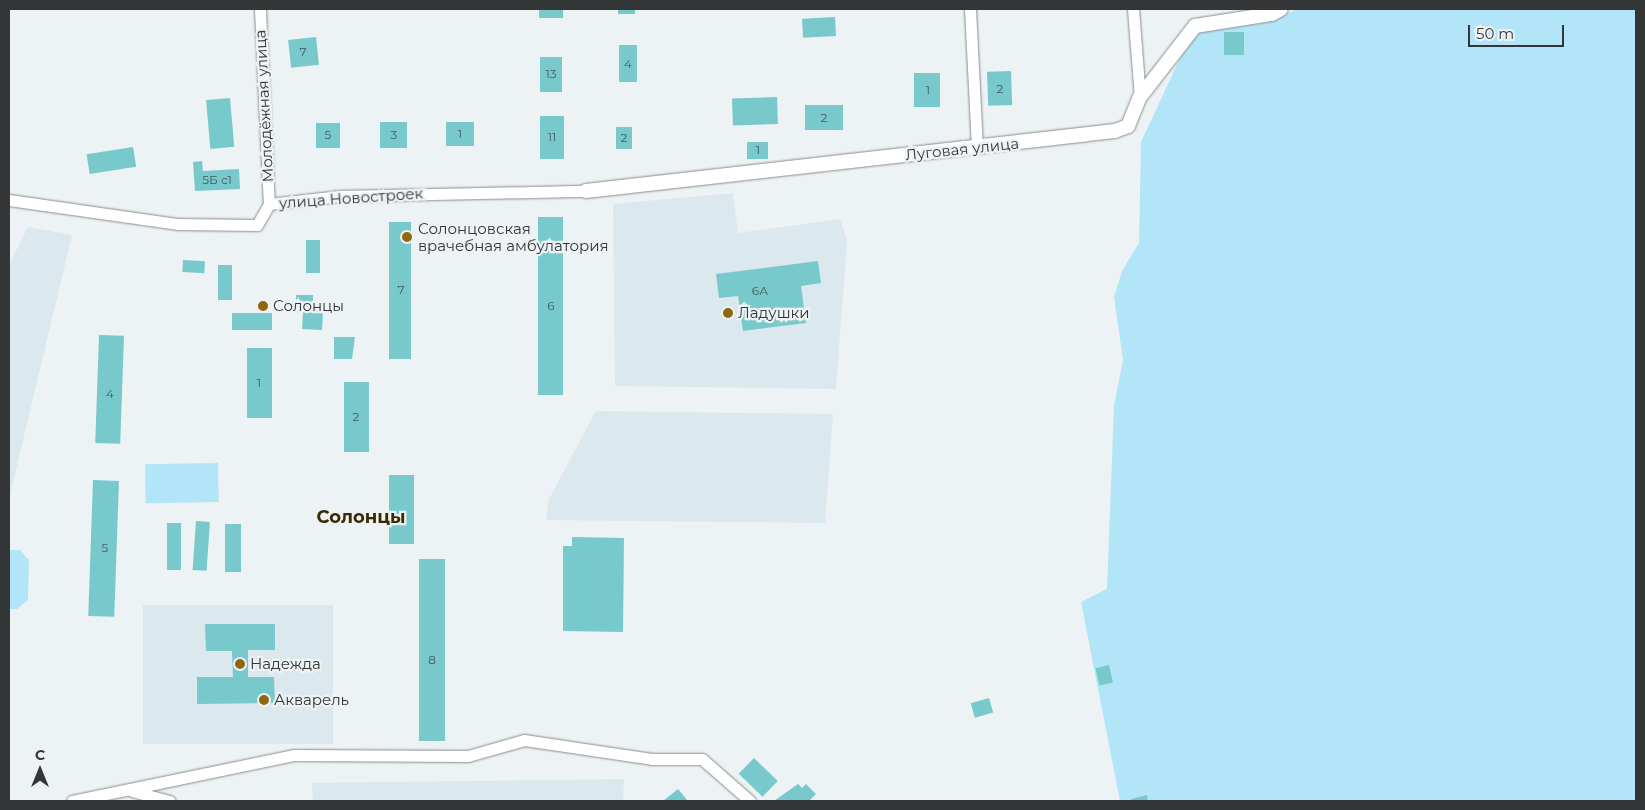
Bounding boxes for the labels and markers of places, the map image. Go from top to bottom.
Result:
place label: Солонцовская врачебная амбулатория [418,219,609,254]
marker: Солонцовская врачебная амбулатория [400,230,414,244]
place label: Солонцы [273,297,344,315]
marker: Солонцы [257,300,269,312]
place label: Ладушки [738,304,810,322]
marker: Ладушки [722,307,734,319]
place label: Надежда [250,655,321,673]
marker: Надежда [234,658,246,670]
place label: Акварель [274,691,349,709]
marker: Акварель [258,694,270,706]

